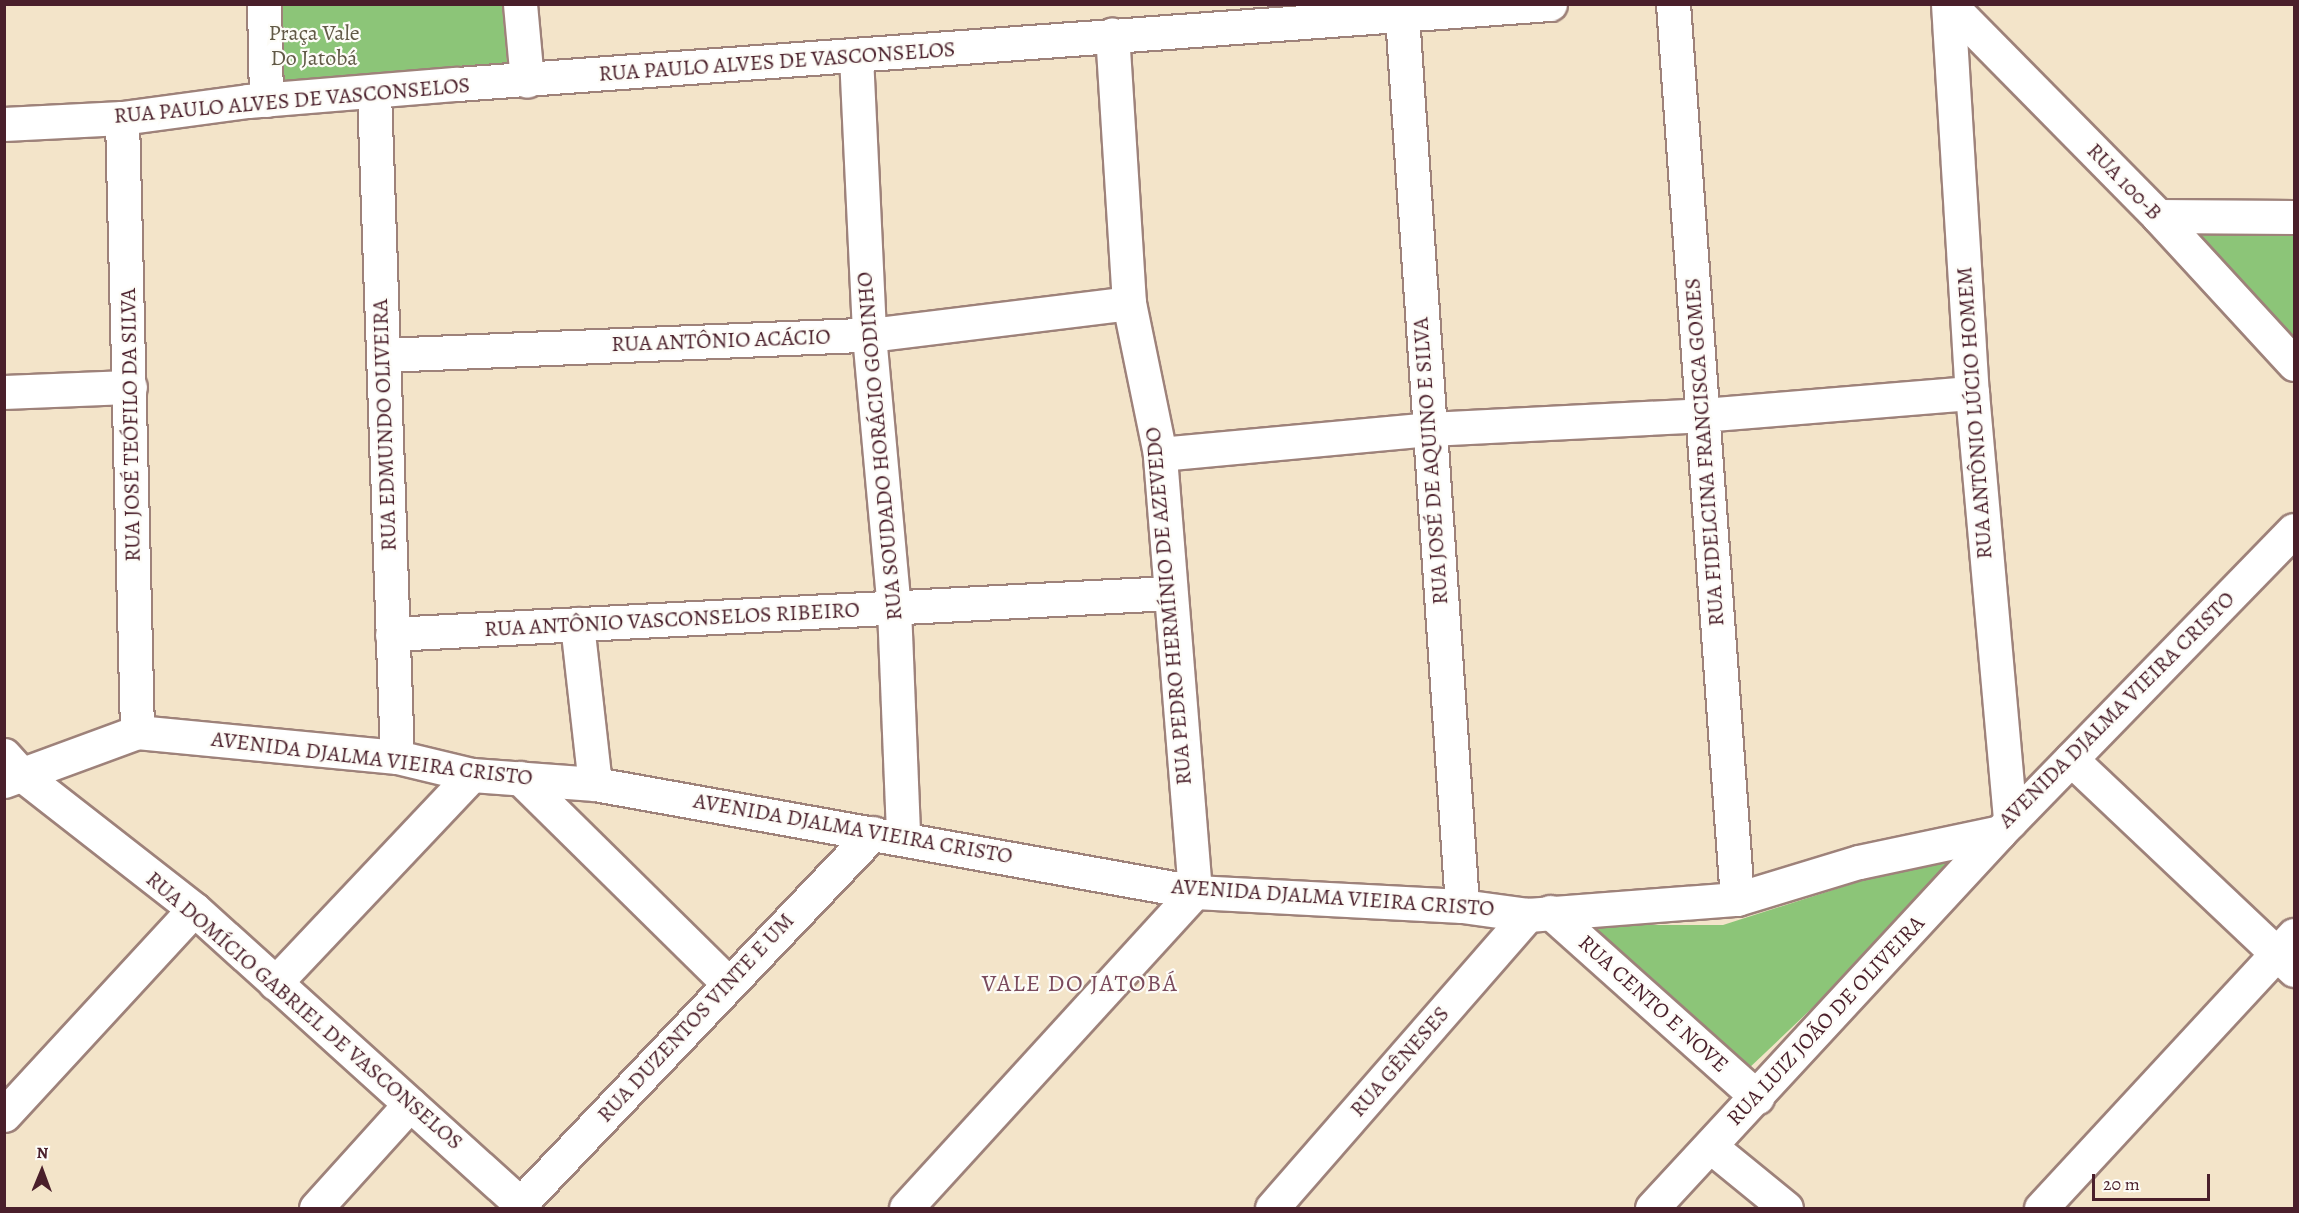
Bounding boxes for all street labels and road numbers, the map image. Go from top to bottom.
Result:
street label: RUA PAULO ALVES DE VASCONSELOS [598,36,956,88]
street label: RUA PAULO ALVES DE VASCONSELOS [113,72,471,130]
street label: RUA 100-B [2081,138,2167,226]
street label: RUA ANTÔNIO LÚCIO HOMEM [1952,266,1998,560]
street label: RUA SOUDADO HORÁCIO GODINHO [852,270,908,622]
street label: RUA FIDELCINA FRANCISCA GOMES [1680,277,1730,627]
street label: RUA JOSÉ TEÓFILO DA SILVA [115,288,147,562]
street label: RUA EDMUNDO OLIVEIRA [367,298,403,552]
street label: RUA JOSÉ DE AQUINO E SILVA [1408,316,1454,606]
street label: RUA ANTÔNIO ACÁCIO [611,324,831,358]
street label: RUA PEDRO HERMÍNIO DE AZEVEDO [1140,426,1198,786]
street label: AVENIDA DJALMA VIEIRA CRISTO [1993,586,2241,834]
street label: RUA ANTÔNIO VASCONSELOS RIBEIRO [484,597,860,643]
street label: AVENIDA DJALMA VIEIRA CRISTO [210,726,534,792]
street label: AVENIDA DJALMA VIEIRA CRISTO [691,788,1015,870]
street label: RUA DOMÍCIO GABRIEL DE VASCONSELOS [140,866,468,1156]
street label: AVENIDA DJALMA VIEIRA CRISTO [1171,874,1495,922]
street label: RUA DUZENTOS VINTE E UM [592,908,800,1128]
street label: RUA LUIZ JOÃO DE OLIVEIRA [1722,910,1930,1132]
street label: RUA CENTO E NOVE [1573,930,1733,1078]
street label: RUA GÊNESES [1345,1001,1455,1123]

